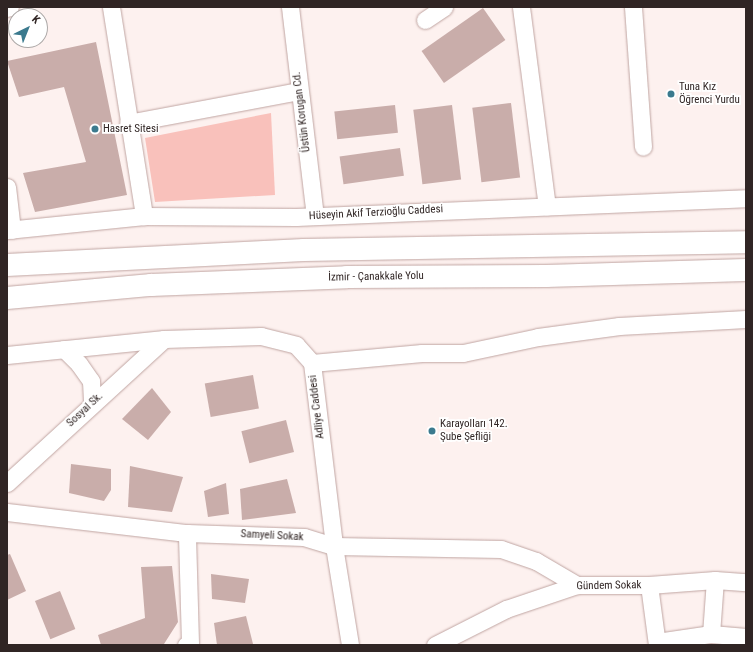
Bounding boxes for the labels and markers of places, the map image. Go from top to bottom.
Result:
place label: Tuna Kız Öğrenci Yurdu [679,81,740,107]
marker: Tuna Kız Öğrenci Yurdu [666,89,676,99]
place label: Hasret Sitesi [103,122,158,136]
marker: Hasret Sitesi [90,124,100,134]
place label: Karayolları 142. Şube Şefliği [440,418,508,444]
marker: Karayolları 142. Şube Şefliği [427,426,437,436]

